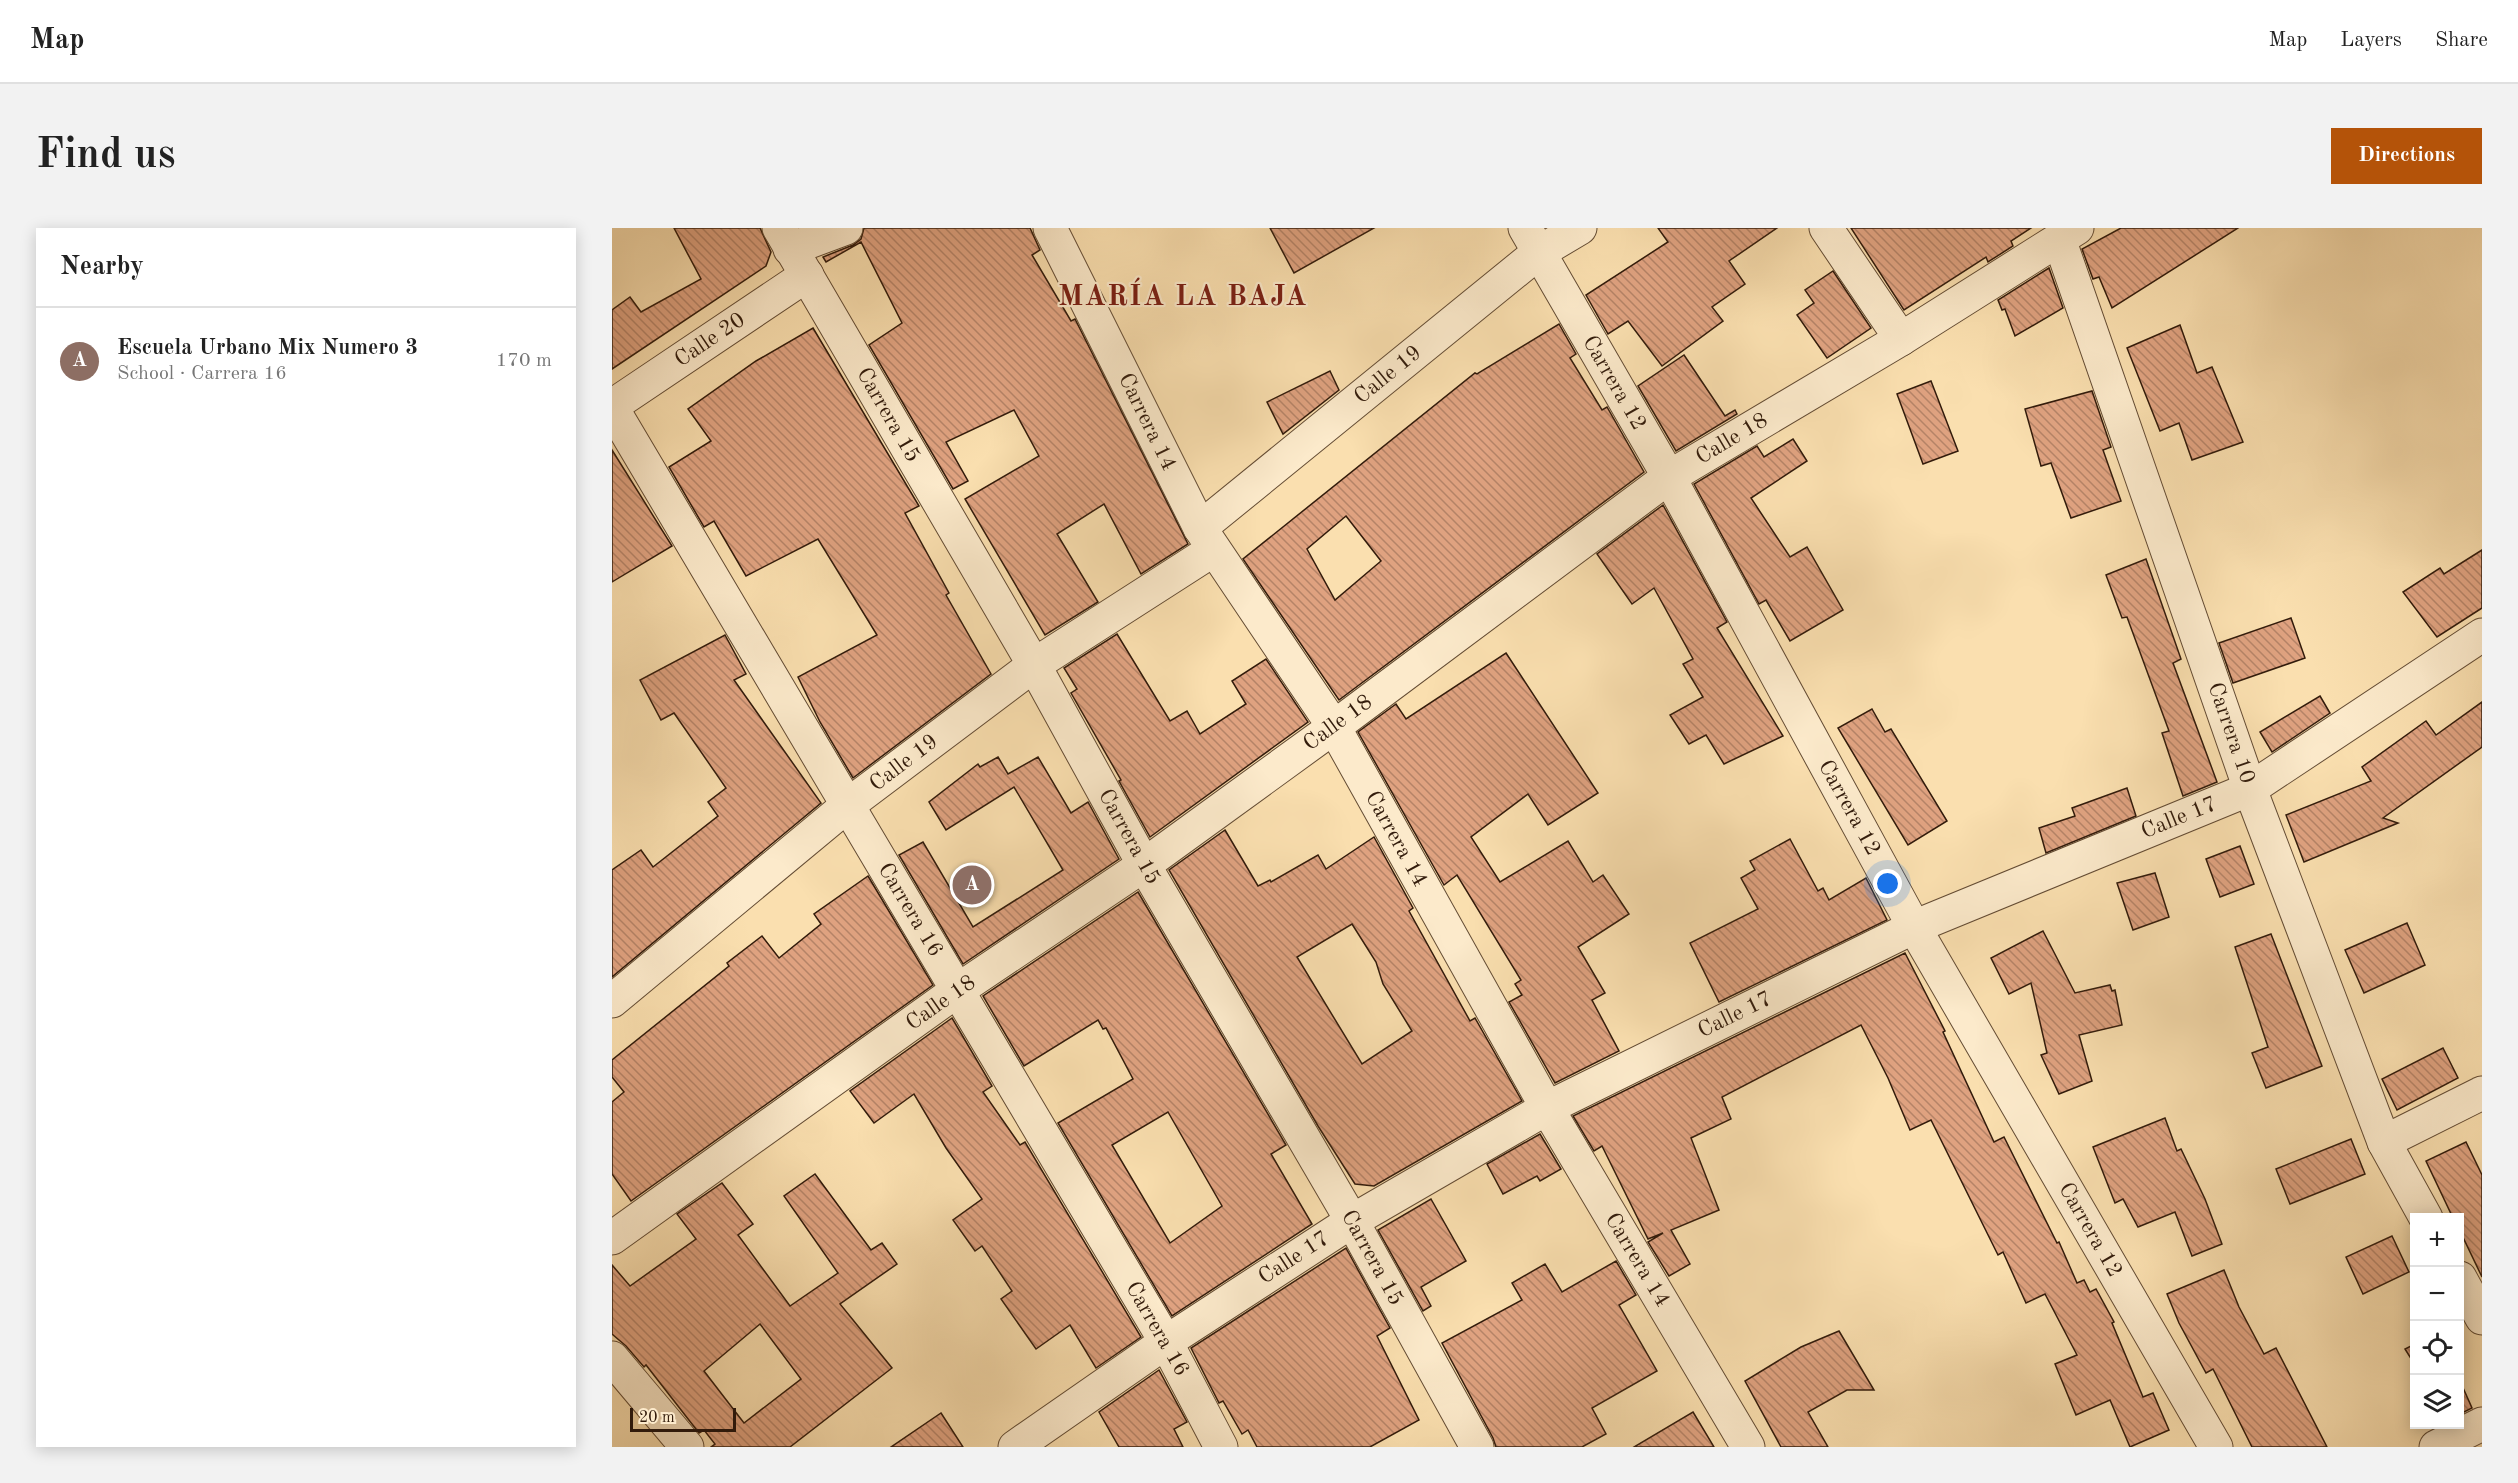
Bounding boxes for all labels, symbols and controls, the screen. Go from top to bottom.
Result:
text: Map [30,27,84,55]
text: Map [2268,30,2307,51]
text: Layers [2340,30,2402,51]
text: Share [2435,30,2488,51]
button: Directions [2331,128,2482,184]
text: Find us [36,135,175,177]
text: Nearby [60,254,144,280]
district label: MARÍA LA BAJA [1058,277,1308,312]
street label: Calle 20 [671,309,749,371]
street label: Carrera 12 [1578,332,1650,434]
text: Escuela Urbano Mix Numero 3 [117,337,418,359]
street label: Calle 19 [1350,341,1426,409]
text: A [72,351,87,371]
text: 170 m [496,351,552,371]
text: School · Carrera 16 [117,364,287,384]
street label: Carrera 15 [852,364,924,466]
street label: Carrera 14 [1114,370,1180,474]
street label: Calle 18 [1692,409,1772,469]
street label: Carrera 10 [2203,680,2259,786]
street label: Calle 18 [1299,691,1377,755]
street label: Calle 19 [866,730,942,796]
street label: Carrera 12 [1814,757,1884,859]
street label: Carrera 15 [1094,786,1164,888]
street label: Carrera 14 [1361,788,1431,890]
street label: Calle 17 [2138,793,2220,843]
street label: Carrera 16 [873,859,947,961]
pin: A [952,862,992,908]
your location [1873,869,1902,898]
street label: Calle 18 [902,971,980,1035]
street label: Calle 17 [1695,988,1775,1042]
street label: Carrera 12 [2054,1179,2126,1281]
street label: Carrera 15 [1337,1207,1407,1309]
street label: Carrera 14 [1600,1209,1674,1311]
map controls [2410,1213,2464,1429]
button: + [2410,1213,2464,1267]
street label: Calle 17 [1255,1227,1333,1289]
button: − [2410,1267,2464,1321]
street label: Carrera 16 [1121,1278,1193,1380]
button: locate [2410,1321,2464,1375]
button: layers [2410,1375,2464,1429]
scale bar [630,1405,736,1432]
text: 20 m [639,1410,675,1426]

